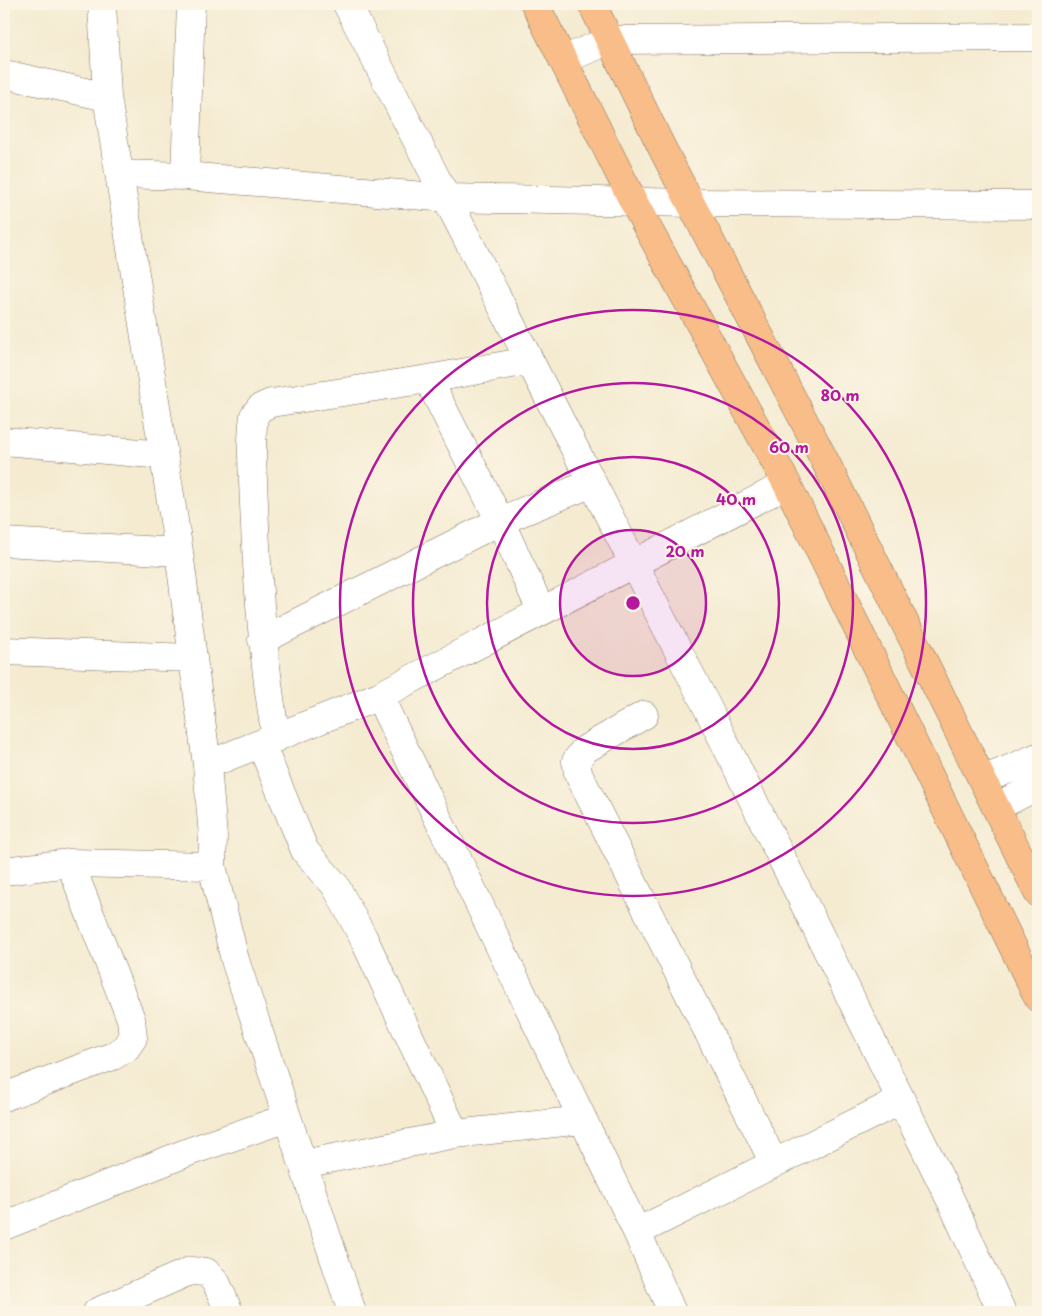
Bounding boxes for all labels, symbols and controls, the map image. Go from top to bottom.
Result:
text: 80 m [820,383,860,406]
text: 60 m [769,435,809,458]
text: 40 m [716,487,756,510]
text: 20 m [666,539,704,562]
centre of rings [624,594,642,612]

